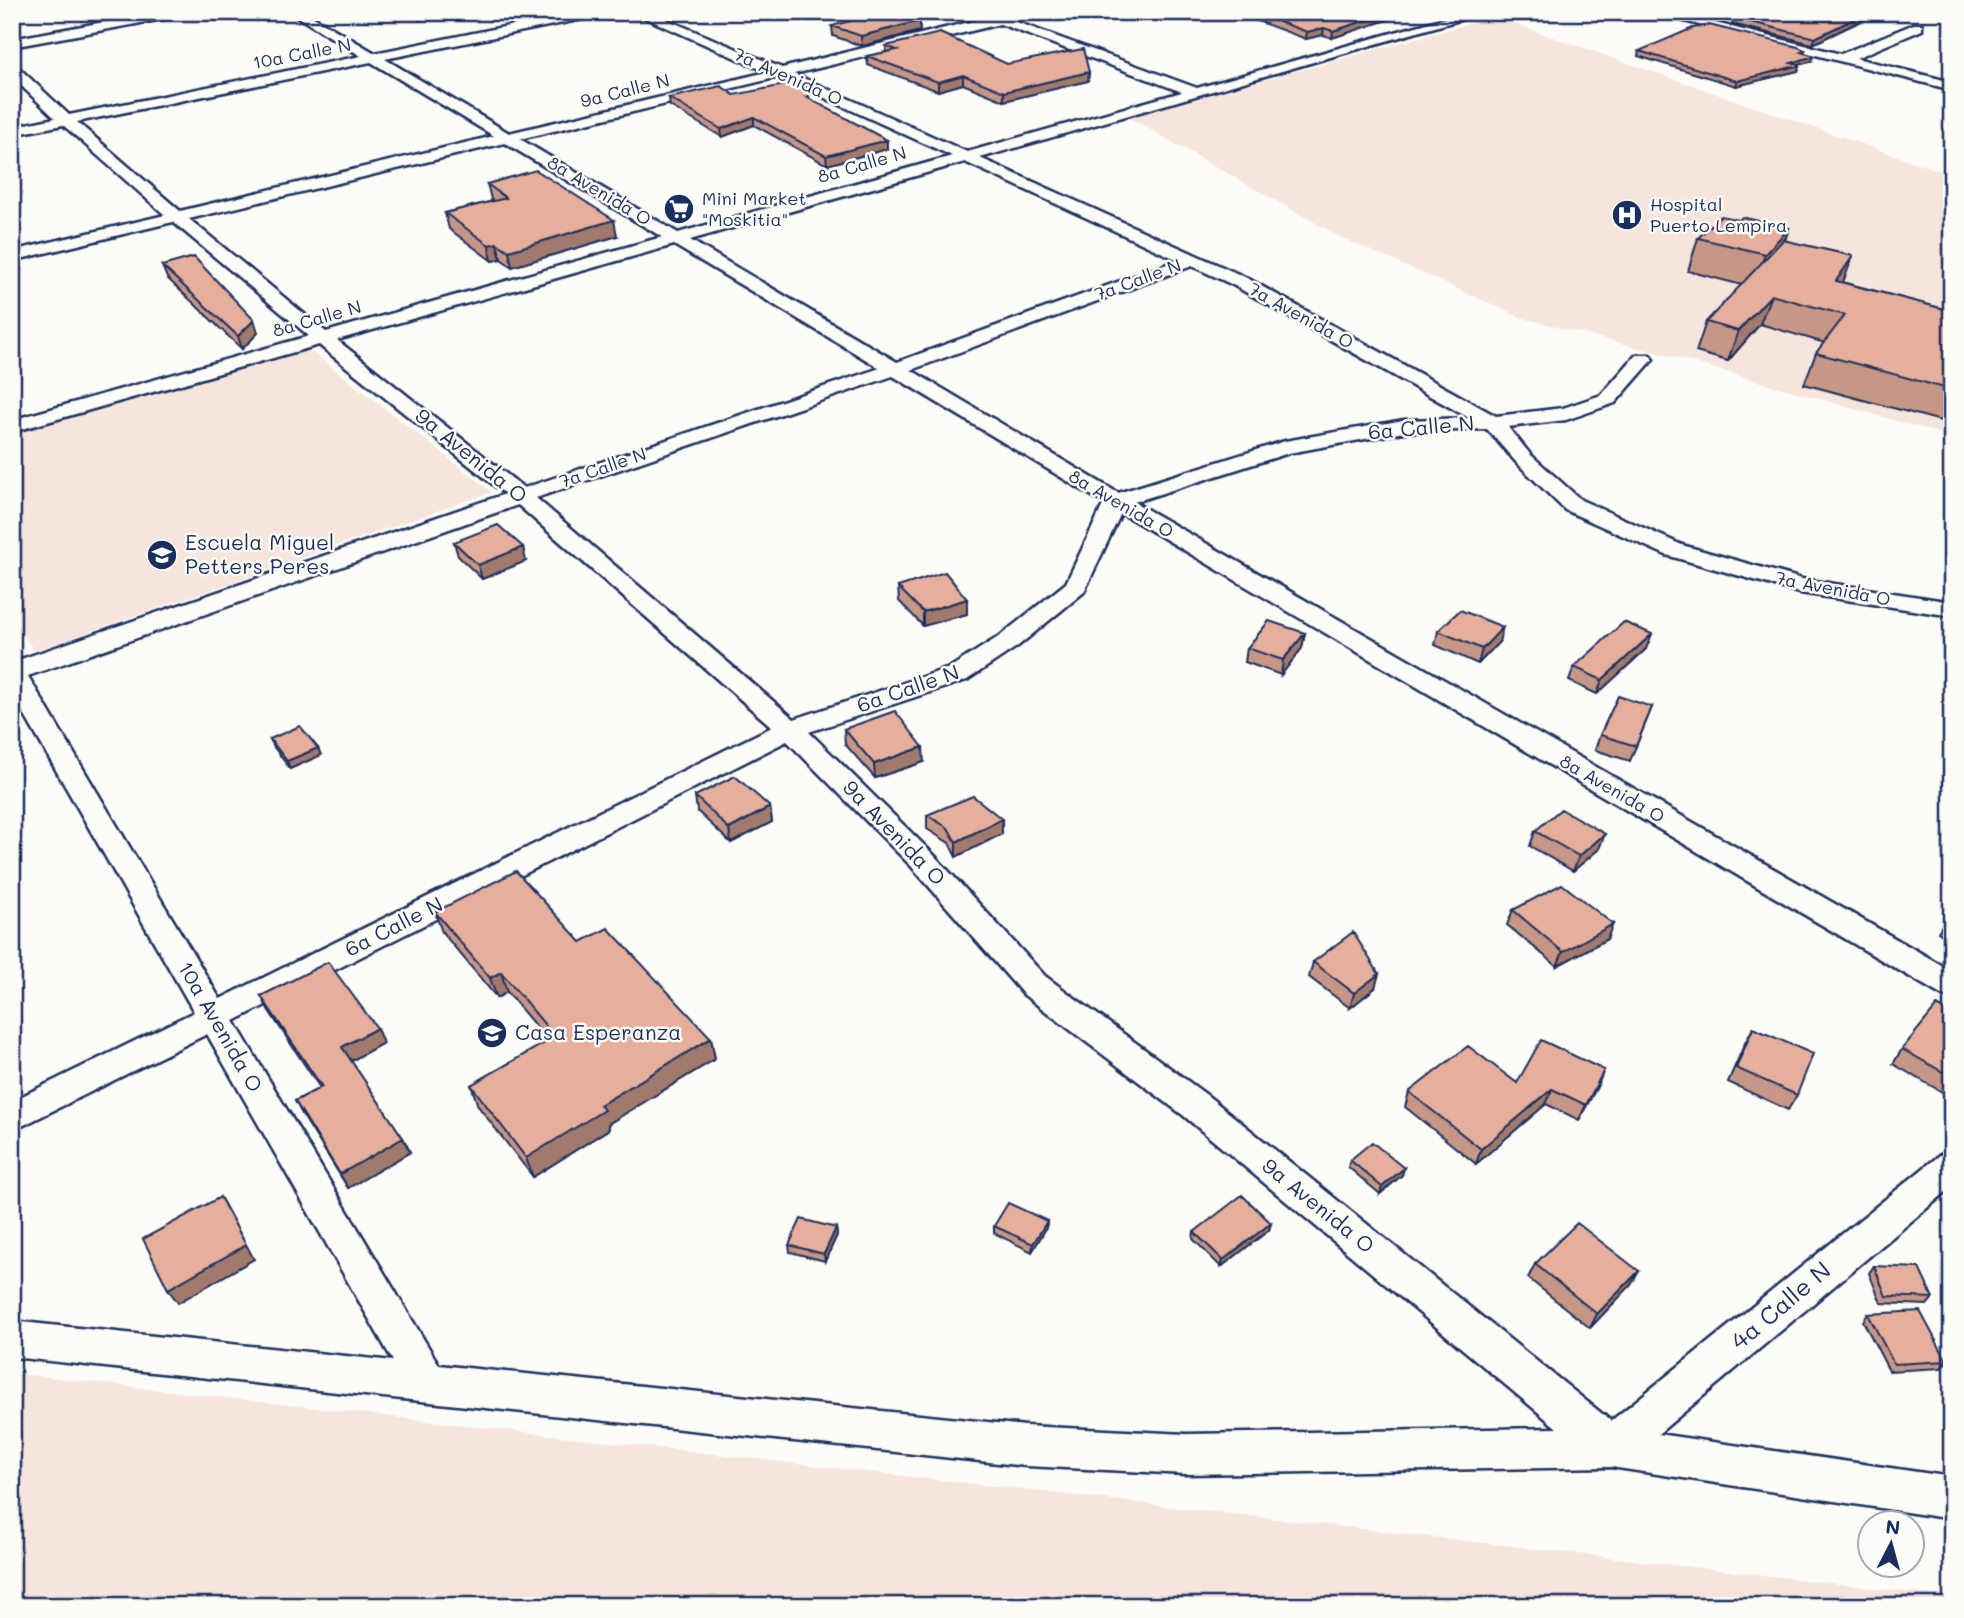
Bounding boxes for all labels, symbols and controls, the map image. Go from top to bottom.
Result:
street label: 10a Calle N [251,32,353,74]
street label: 7a Avenida O [730,41,846,111]
street label: 9a Calle N [578,67,672,113]
street label: 8a Calle N [815,140,909,188]
street label: 8a Avenida O [543,150,656,231]
place label: Mini Market "Moskitia" [702,186,806,231]
supermarket icon: Mini Market "Moskitia" [662,192,696,226]
place label: Hospital Puerto Lempira [1650,192,1787,237]
hospital icon: Hospital Puerto Lempira [1610,198,1644,232]
street label: 7a Calle N [1091,252,1184,306]
street label: 7a Avenida O [1245,276,1358,354]
street label: 8a Calle N [270,294,364,342]
street label: 9a Avenida O [410,401,534,508]
street label: 6a Calle N [1367,408,1475,445]
street label: 7a Calle N [556,441,649,493]
street label: 8a Avenida O [1065,463,1178,543]
place label: Escuela Miguel Petters Peres [185,528,334,579]
school or university icon: Escuela Miguel Petters Peres [145,538,179,572]
street label: 7a Avenida O [1774,565,1893,611]
street label: 6a Calle N [853,658,962,718]
street label: 8a Avenida O [1556,748,1669,828]
street label: 9a Avenida O [838,773,952,890]
street label: 6a Calle N [340,889,447,962]
street label: 10a Avenida O [173,956,270,1096]
school or university icon: Casa Esperanza [475,1016,509,1050]
place label: Casa Esperanza [515,1018,681,1045]
street label: 9a Avenida O [1257,1151,1381,1258]
street label: 4a Calle N [1724,1254,1836,1356]
north arrow [1856,1510,1926,1580]
text: N [1884,1513,1901,1540]

